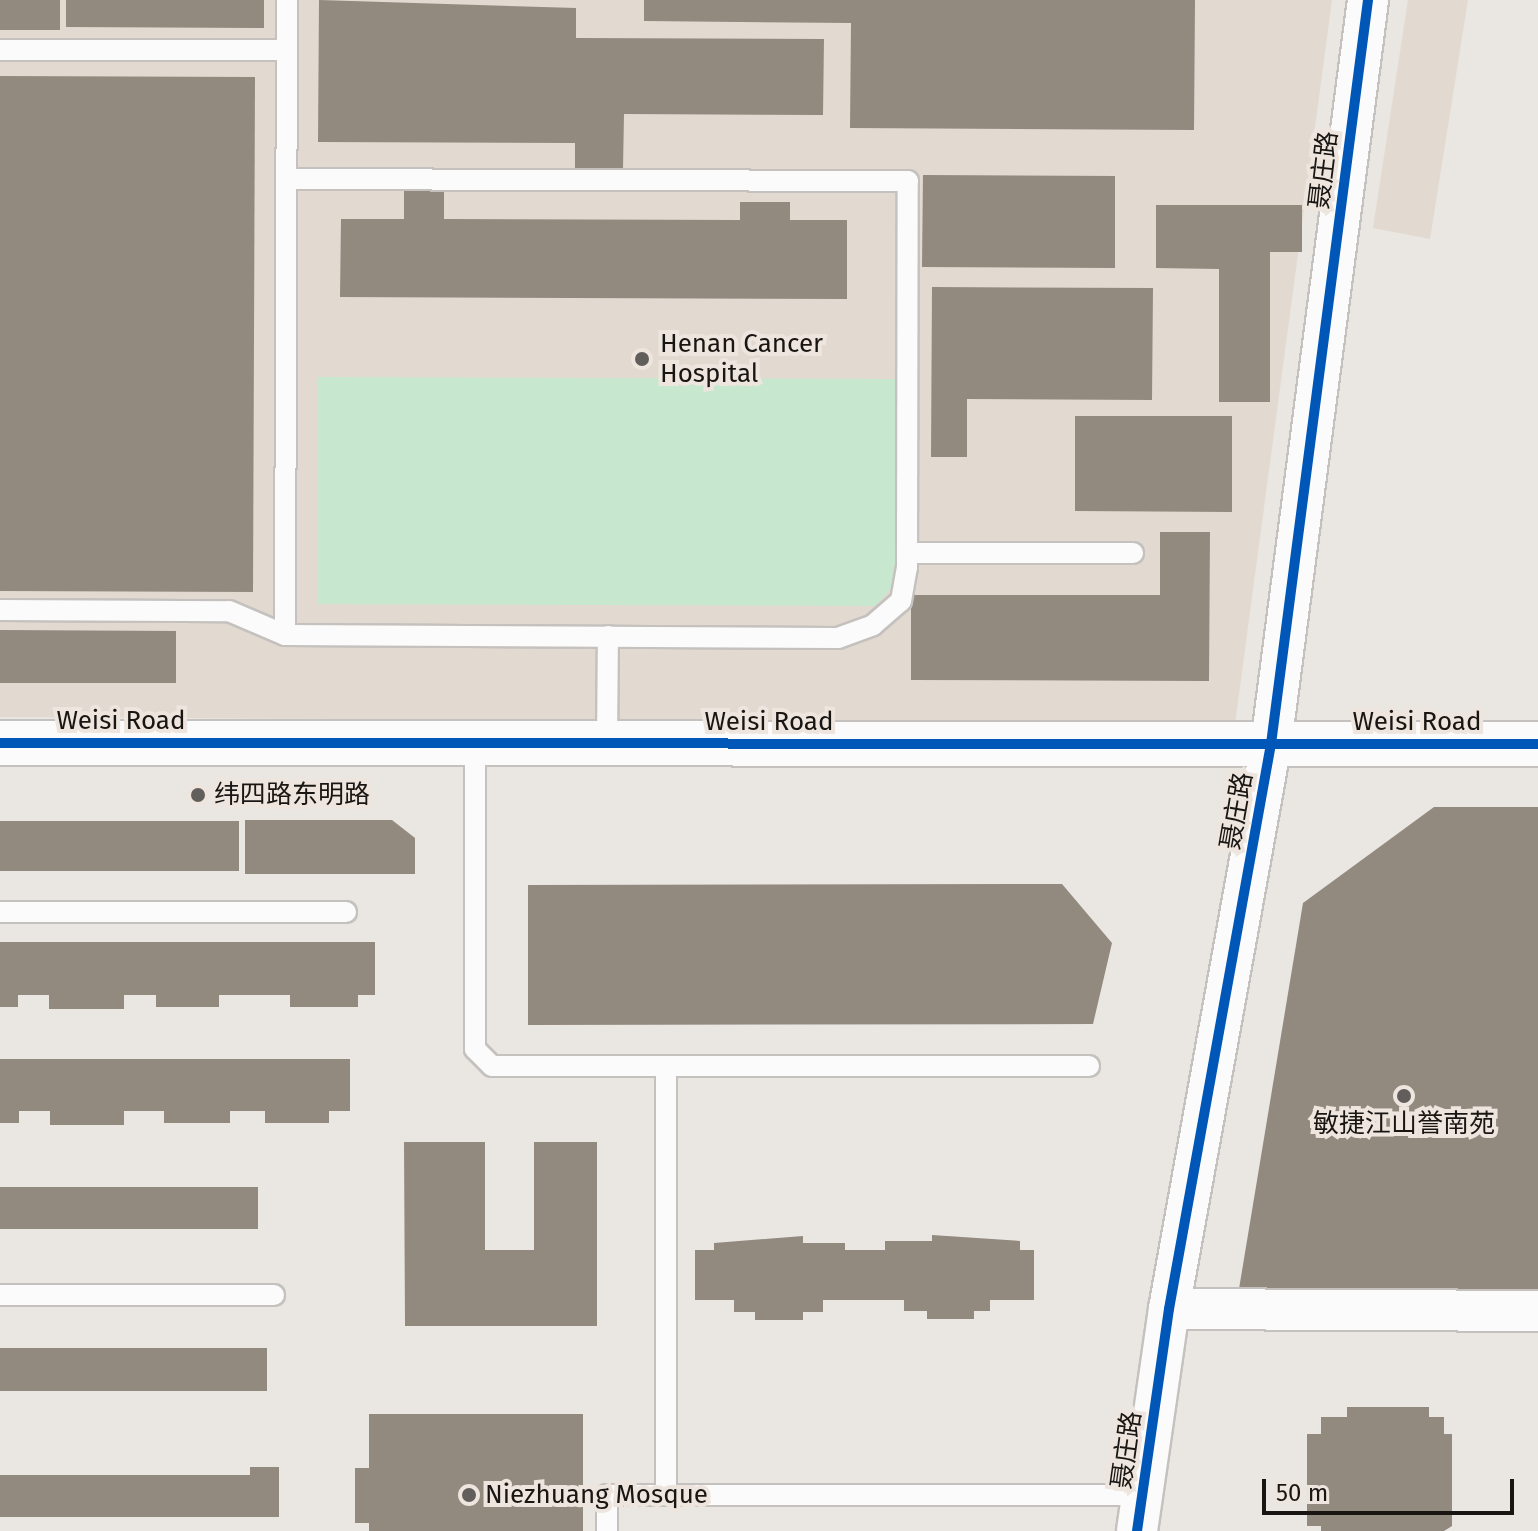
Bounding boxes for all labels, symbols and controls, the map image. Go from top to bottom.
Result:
street label: 聂庄路 [1304,129,1344,211]
place label: Henan Cancer Hospital [660,328,823,390]
marker: Henan Cancer Hospital [631,348,653,370]
street label: Weisi Road [56,705,186,737]
street label: Weisi Road [704,706,834,738]
street label: Weisi Road [1352,706,1482,738]
street label: 聂庄路 [1215,770,1259,852]
place label: 纬四路东明路 [214,779,370,811]
marker: 纬四路东明路 [189,786,207,804]
marker: 敏捷江山誉南苑 [1395,1087,1413,1105]
place label: 敏捷江山誉南苑 [1313,1108,1495,1140]
street label: 聂庄路 [1106,1409,1148,1491]
scale bar [1266,1463,1518,1513]
place label: Niezhuang Mosque [485,1479,708,1511]
text: 50 m [1276,1479,1328,1507]
marker: Niezhuang Mosque [460,1486,478,1504]

